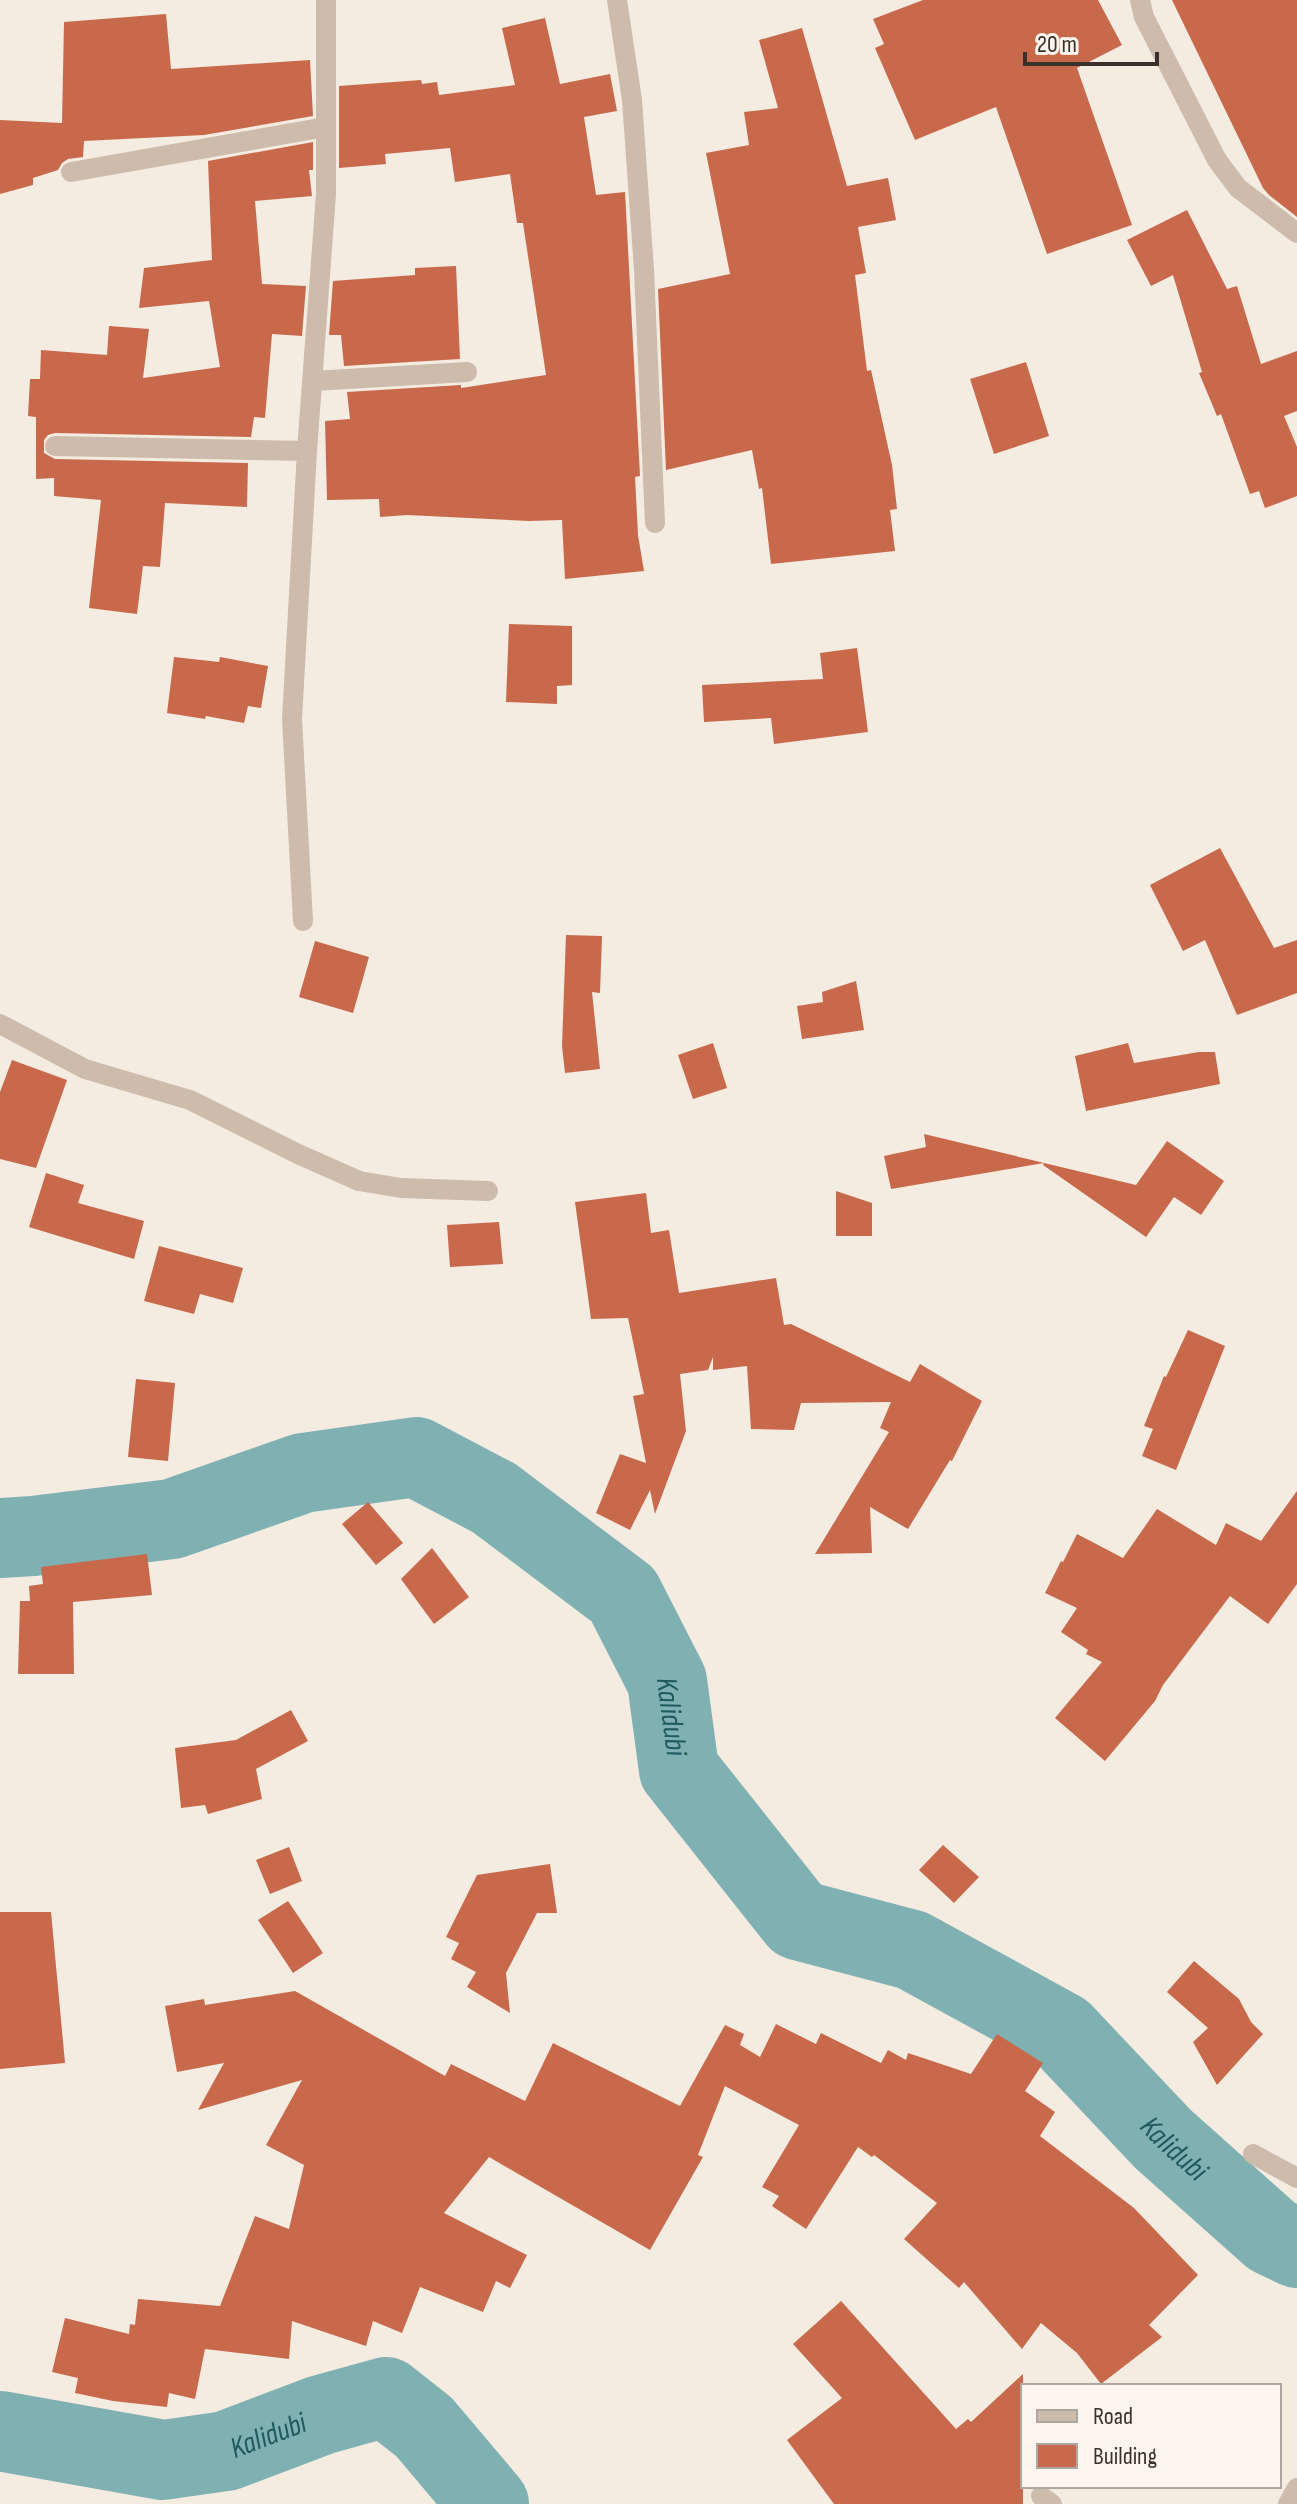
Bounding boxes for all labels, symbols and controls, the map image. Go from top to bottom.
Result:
scale bar [1025,16,1157,66]
text: 20 m [1037,30,1077,59]
water label: Kalidubi [648,1675,694,1760]
water label: Kalidubi [1132,2109,1216,2190]
legend [1021,2384,1281,2488]
text: Road [1093,2402,1133,2431]
water label: Kalidubi [225,2405,313,2467]
text: Building [1093,2442,1157,2471]

